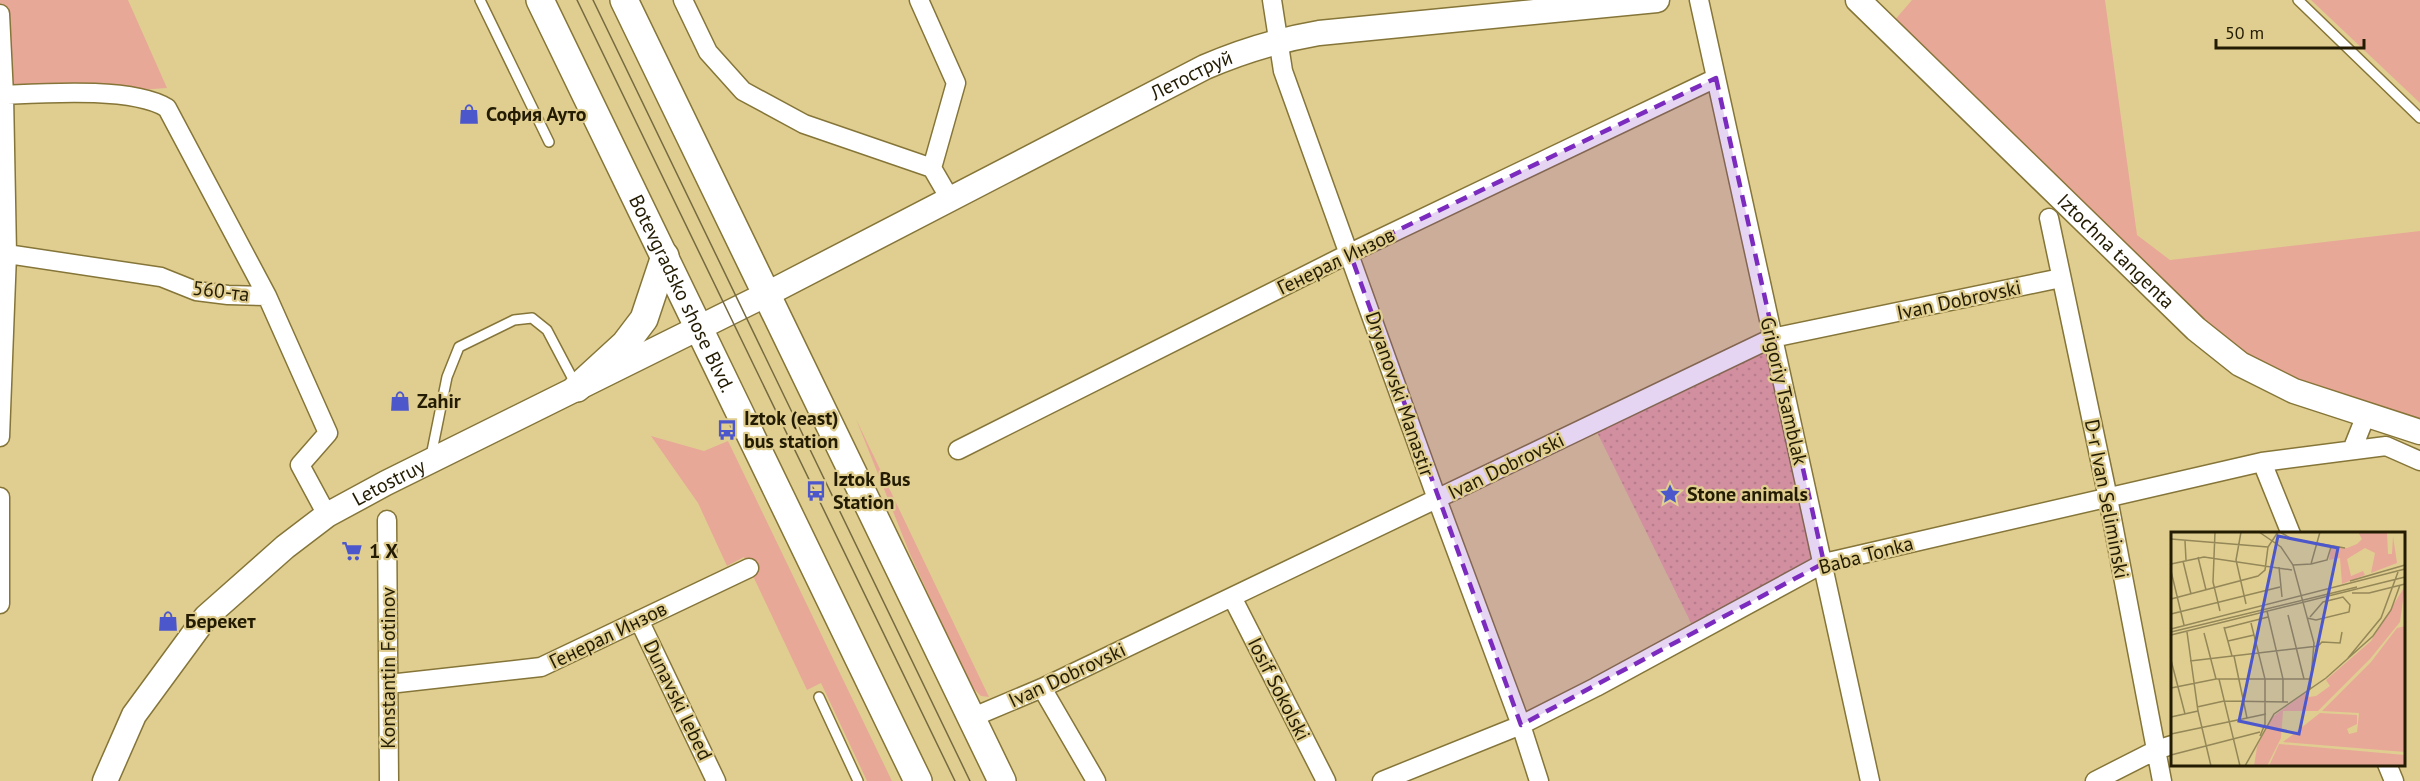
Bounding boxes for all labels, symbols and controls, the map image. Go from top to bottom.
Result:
scale bar [2216,12,2364,50]
text: 50 m [2225,21,2264,44]
street label: Летоструй [1145,44,1236,107]
place label: София Ауто [486,101,587,127]
shop icon: София Ауто [457,102,481,126]
street label: Iztochna tangenta [2052,188,2180,314]
street label: Botevgradsko shose Blvd. [623,190,741,397]
street label: Генерал Инзов [1273,221,1399,301]
street label: Ivan Dobrovski [1894,274,2024,326]
street label: 560-та [191,275,251,307]
street label: Dryanovski Manastir [1360,308,1440,480]
street label: Grigoriy Tsamblak [1754,314,1814,468]
place label: Zahir [417,388,461,414]
shop icon: Zahir [388,389,412,413]
place label: Iztok (east) bus station [744,405,839,454]
street label: D-r Ivan Seliminski [2079,417,2135,581]
bus stop icon: Iztok (east) bus station [715,418,739,442]
street label: Ivan Dobrovski [1443,427,1569,505]
street label: Letostruy [348,452,430,512]
place label: Iztok Bus Station [833,466,911,515]
bus stop icon: Iztok Bus Station [804,479,828,503]
place label: Stone animals [1687,481,1808,507]
place icon: Stone animals [1658,482,1682,506]
street label: Baba Tonka [1816,530,1916,580]
inset map [2171,532,2405,766]
place label: 1 Х [369,538,398,564]
supermarket icon: 1 Х [340,539,364,563]
street label: Konstantin Fotinov [375,587,401,749]
street label: Генерал Инзов [545,595,671,675]
place label: Берекет [185,608,256,634]
shop icon: Берекет [156,609,180,633]
street label: Iosif Sokolski [1242,633,1316,745]
street label: Dunavski lebed [638,636,718,764]
street label: Ivan Dobrovski [1004,636,1130,714]

